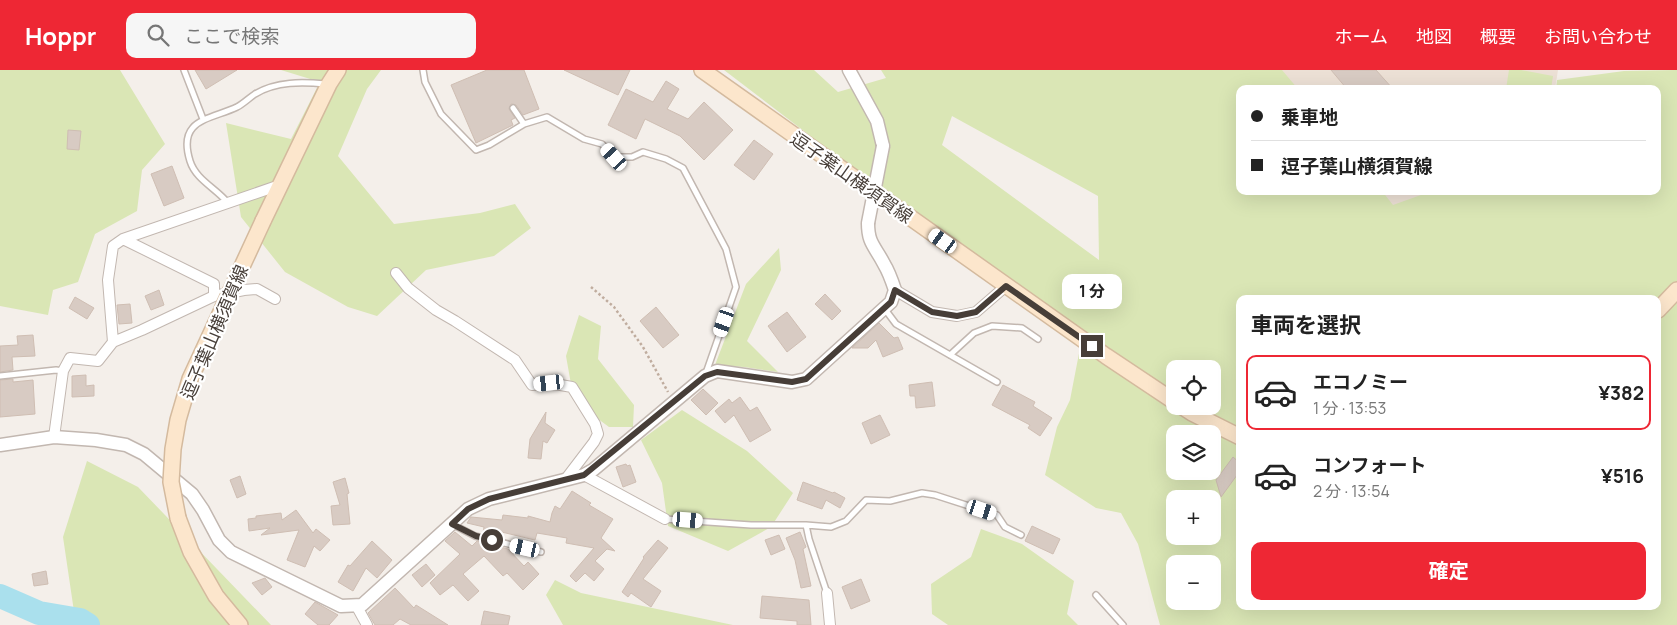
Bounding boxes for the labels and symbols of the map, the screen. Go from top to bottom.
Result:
street label: 逗子葉山横須賀線 [786,126,918,228]
car [598,141,629,173]
car [926,226,959,256]
street label: 逗子葉山横須賀線 [175,261,253,403]
callout: 1 分 [1062,274,1122,308]
car [712,305,735,339]
route end [1081,335,1103,357]
car [533,374,564,392]
car [965,498,998,522]
car [672,511,703,529]
route start [481,529,503,551]
car [508,537,541,559]

